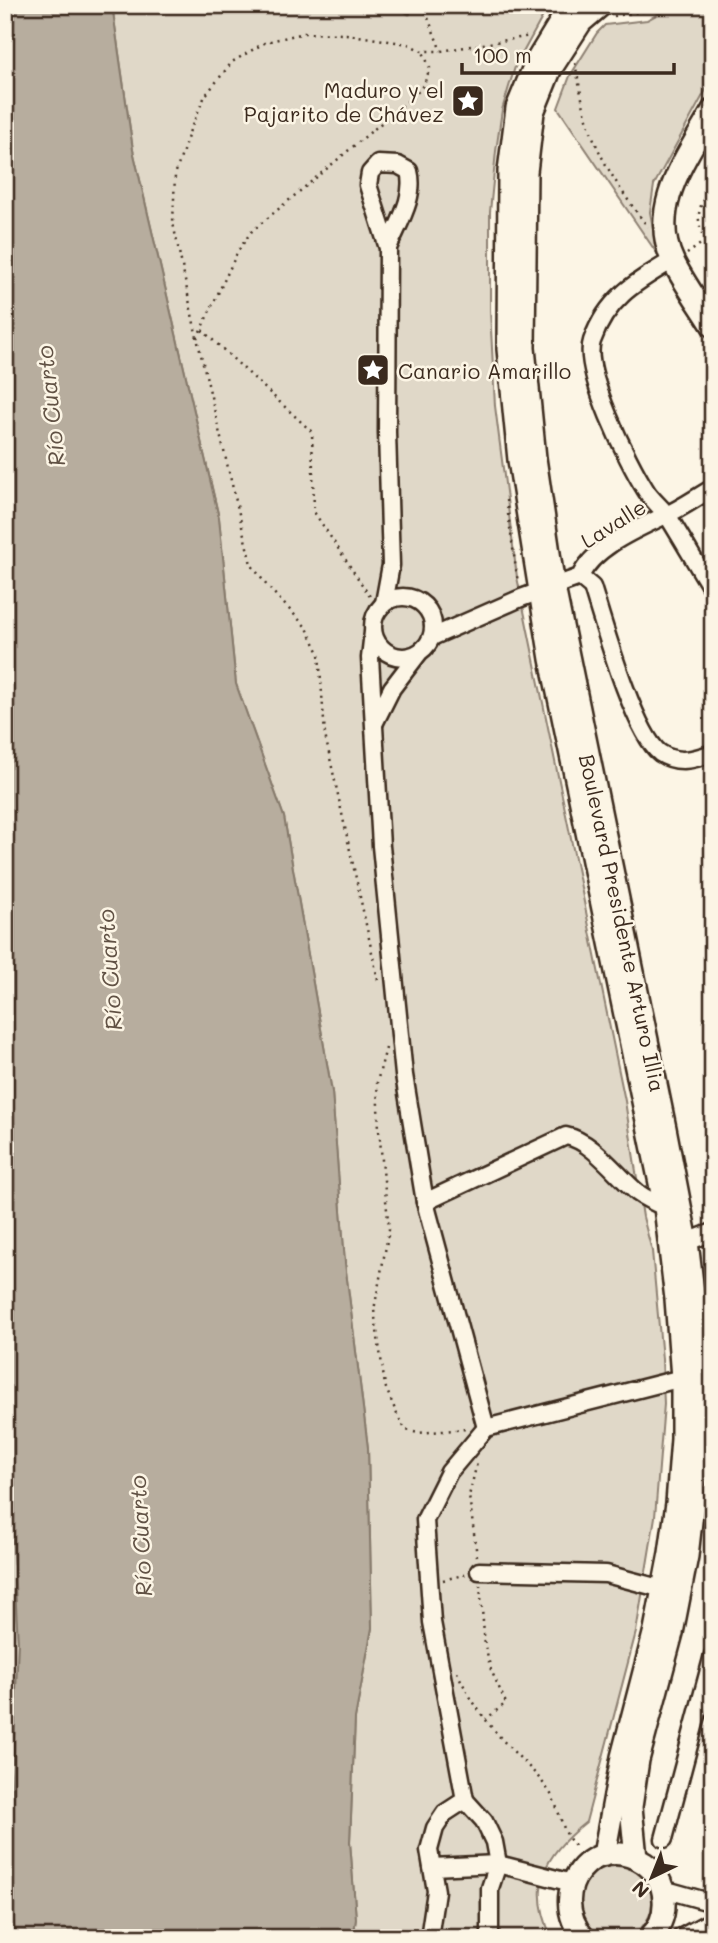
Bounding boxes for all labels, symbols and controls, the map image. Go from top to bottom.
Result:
scale bar [462,32,674,76]
text: 100 m [473,41,532,68]
place label: Maduro y el Pajarito de Chávez [244,76,444,127]
place icon: Maduro y el Pajarito de Chávez [449,82,487,120]
water label: Río Cuarto [29,344,71,468]
place icon: Canario Amarillo [354,351,392,389]
place label: Canario Amarillo [398,357,571,384]
street label: Lavalle [575,493,651,553]
street label: Boulevard Presidente Arturo Illia [574,752,672,1094]
water label: Río Cuarto [90,908,128,1032]
water label: Río Cuarto [122,1474,158,1598]
north arrow [616,1842,686,1912]
text: N [626,1876,654,1904]

